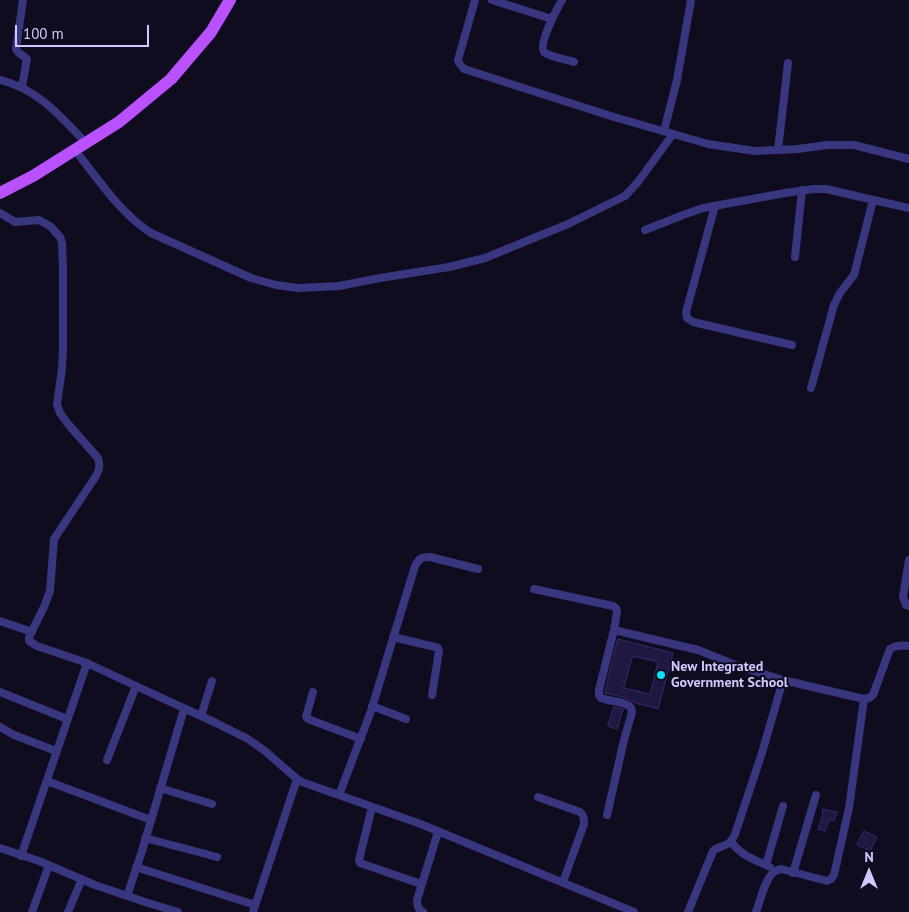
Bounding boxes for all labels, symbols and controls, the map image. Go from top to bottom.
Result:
scale bar [18,15,151,47]
text: 100 m [23,24,64,43]
place label: New Integrated Government School [671,659,788,692]
marker: New Integrated Government School [655,669,667,681]
north arrow [844,847,894,897]
text: N [864,848,874,866]

